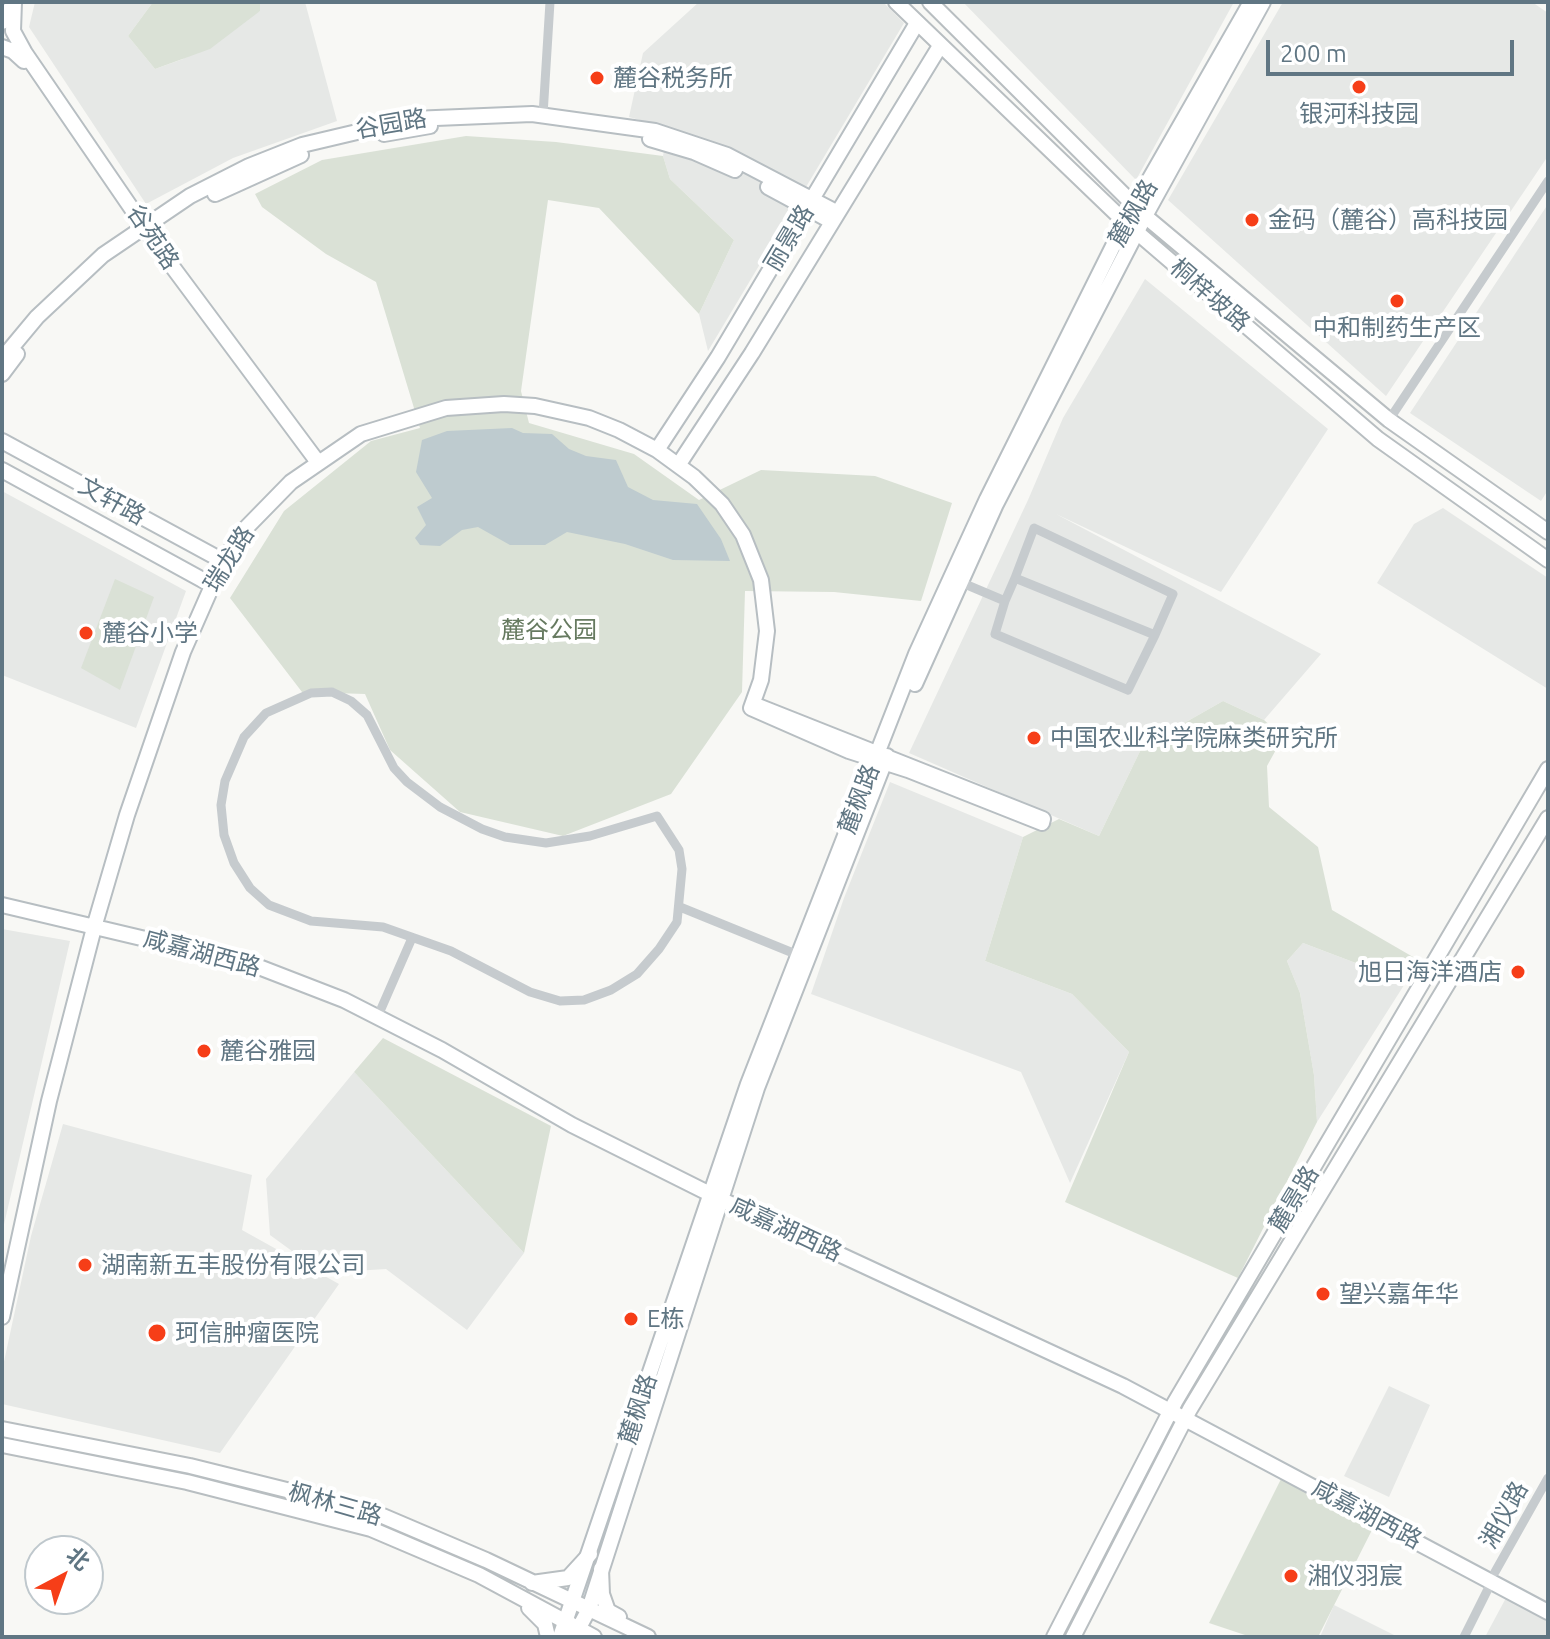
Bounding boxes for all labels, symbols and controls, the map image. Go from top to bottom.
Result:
scale bar [1270,24,1518,74]
text: 200 m [1280,40,1347,67]
place label: 麓谷税务所 [613,64,733,92]
marker: 麓谷税务所 [588,69,606,87]
marker: 银河科技园 [1350,78,1368,96]
place label: 银河科技园 [1299,100,1419,128]
street label: 谷园路 [353,104,429,144]
street label: 麓枫路 [1103,175,1163,251]
street label: 谷苑路 [121,199,185,275]
street label: 丽景路 [758,200,820,276]
place label: 金码（麓谷）高科技园 [1268,206,1508,234]
marker: 金码（麓谷）高科技园 [1243,211,1261,229]
street label: 桐梓坡路 [1164,253,1256,337]
marker: 中和制药生产区 [1388,292,1406,310]
place label: 中和制药生产区 [1313,314,1481,342]
street label: 文轩路 [74,471,150,531]
street label: 瑞龙路 [198,521,260,597]
park label: 麓谷公园 [501,616,597,644]
place label: 麓谷小学 [102,619,198,647]
marker: 麓谷小学 [77,624,95,642]
place label: 中国农业科学院麻类研究所 [1050,724,1338,752]
marker: 中国农业科学院麻类研究所 [1025,729,1043,747]
street label: 麓枫路 [833,760,885,838]
street label: 咸嘉湖西路 [140,924,264,982]
place label: 旭日海洋酒店 [1358,958,1502,986]
marker: 旭日海洋酒店 [1509,963,1527,981]
place label: 麓谷雅园 [220,1037,316,1065]
marker: 麓谷雅园 [195,1042,213,1060]
street label: 麓景路 [1263,1161,1325,1237]
street label: 咸嘉湖西路 [726,1191,846,1267]
place label: 湖南新五丰股份有限公司 [101,1251,365,1279]
marker: 湖南新五丰股份有限公司 [76,1256,94,1274]
place label: 望兴嘉年华 [1339,1280,1459,1308]
marker: 望兴嘉年华 [1314,1285,1332,1303]
place label: E栋 [647,1305,684,1333]
marker: E栋 [622,1310,640,1328]
place label: 珂信肿瘤医院 [175,1319,319,1347]
marker: 珂信肿瘤医院 [146,1322,168,1344]
street label: 麓枫路 [613,1370,663,1448]
street label: 咸嘉湖西路 [1307,1473,1427,1555]
street label: 枫林三路 [285,1477,385,1531]
street label: 湘仪路 [1474,1477,1534,1553]
north arrow [24,1535,104,1615]
text: 北 [62,1541,95,1575]
place label: 湘仪羽宸 [1307,1562,1403,1590]
marker: 湘仪羽宸 [1282,1567,1300,1585]

